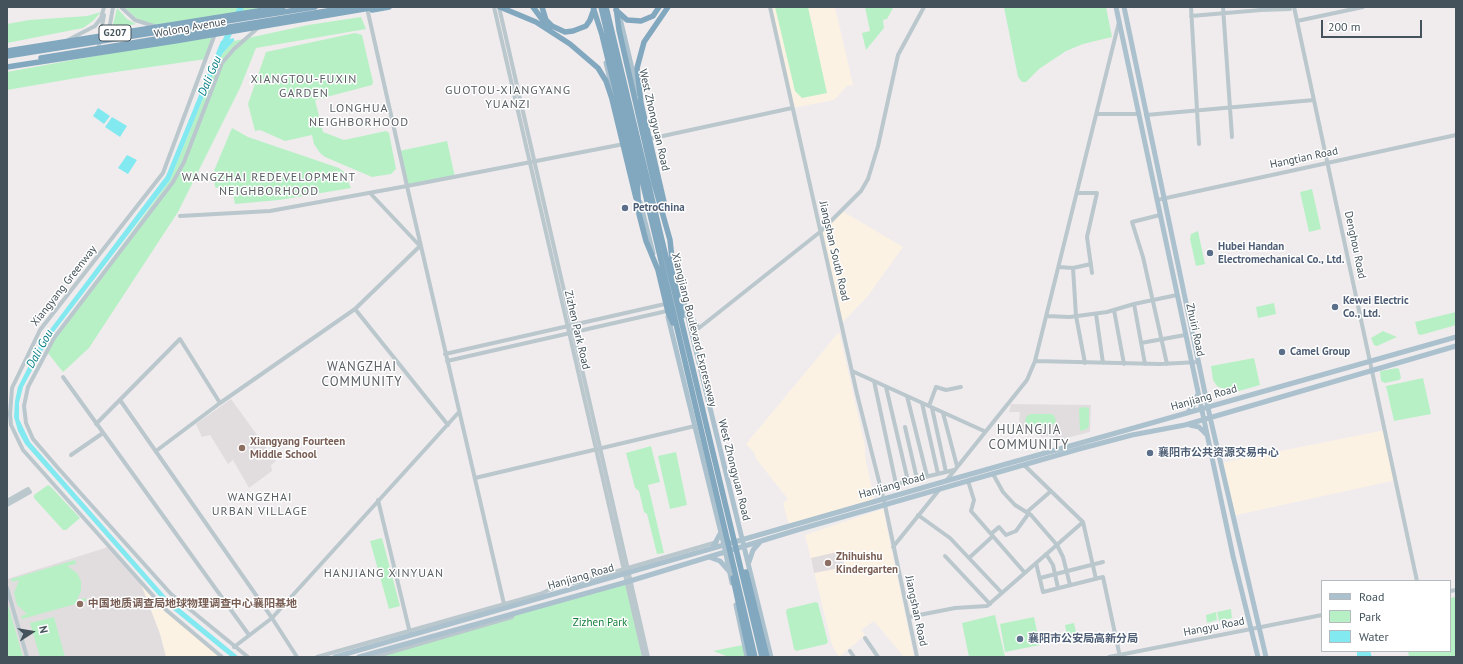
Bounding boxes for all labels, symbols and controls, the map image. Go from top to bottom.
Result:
scale bar [1323,12,1424,38]
street label: Wolong Avenue [153,15,227,41]
text: 200 m [1328,19,1361,34]
road number: G207 [99,25,131,41]
water label: Dali Gou [195,54,225,98]
street label: West Zhongyuan Road [636,68,672,172]
district label: XIANGTOU-FUXIN GARDEN [251,73,357,101]
district label: GUOTOU-XIANGYANG YUANZI [445,84,571,112]
district label: LONGHUA NEIGHBORHOOD [309,102,409,130]
street label: Hangtian Road [1269,144,1339,172]
district label: WANGZHAI REDEVELOPMENT NEIGHBORHOOD [182,171,356,199]
street label: Jiangshan South Road [816,200,852,302]
place label: PetroChina [633,201,685,215]
marker: PetroChina [620,203,630,213]
street label: Denghou Road [1341,210,1369,280]
place label: Hubei Handan Electromechanical Co., Ltd. [1218,240,1344,266]
street label: Xiangyang Greenway [28,243,100,329]
marker: Hubei Handan Electromechanical Co., Ltd. [1205,248,1215,258]
street label: Xiangjiang Boulevard Expressway [668,252,720,408]
street label: Zizhen Park Road [561,289,593,371]
place label: Kewei Electric Co., Ltd. [1343,294,1409,320]
street label: Zhuiri Road [1183,302,1207,358]
marker: Kewei Electric Co., Ltd. [1330,302,1340,312]
water label: Dali Gou [24,327,56,371]
place label: Camel Group [1290,345,1350,359]
marker: Camel Group [1277,347,1287,357]
district label: WANGZHAI COMMUNITY [322,359,402,390]
street label: Hanjiang Road [1169,382,1239,414]
street label: West Zhongyuan Road [715,418,753,522]
district label: HUANGJIA COMMUNITY [989,422,1069,453]
place label: Xiangyang Fourteen Middle School [250,435,345,461]
marker: Xiangyang Fourteen Middle School [237,443,247,453]
place label: 襄阳市公共资源交易中心 [1158,446,1279,460]
marker: 襄阳市公共资源交易中心 [1145,448,1155,458]
street label: Hanjiang Road [857,470,927,502]
district label: WANGZHAI URBAN VILLAGE [212,491,308,519]
place label: Zhihuishu Kindergarten [836,550,898,576]
marker: Zhihuishu Kindergarten [823,558,833,568]
street label: Hanjiang Road [546,561,616,593]
district label: HANJIANG XINYUAN [324,567,444,581]
street label: Jiangshan Road [902,574,930,648]
legend [1321,580,1451,652]
text: Road [1359,589,1384,604]
place label: 中国地质调查局地球物理调查中心襄阳基地 [88,597,297,611]
marker: 中国地质调查局地球物理调查中心襄阳基地 [75,599,85,609]
text: Park [1359,609,1381,624]
north arrow [12,612,52,652]
street label: Hangyu Road [1182,615,1246,639]
park label: Zizhen Park [573,616,627,630]
text: N [36,625,51,634]
text: Water [1359,629,1389,644]
place label: 襄阳市公安局高新分局 [1028,632,1138,646]
marker: 襄阳市公安局高新分局 [1015,634,1025,644]

